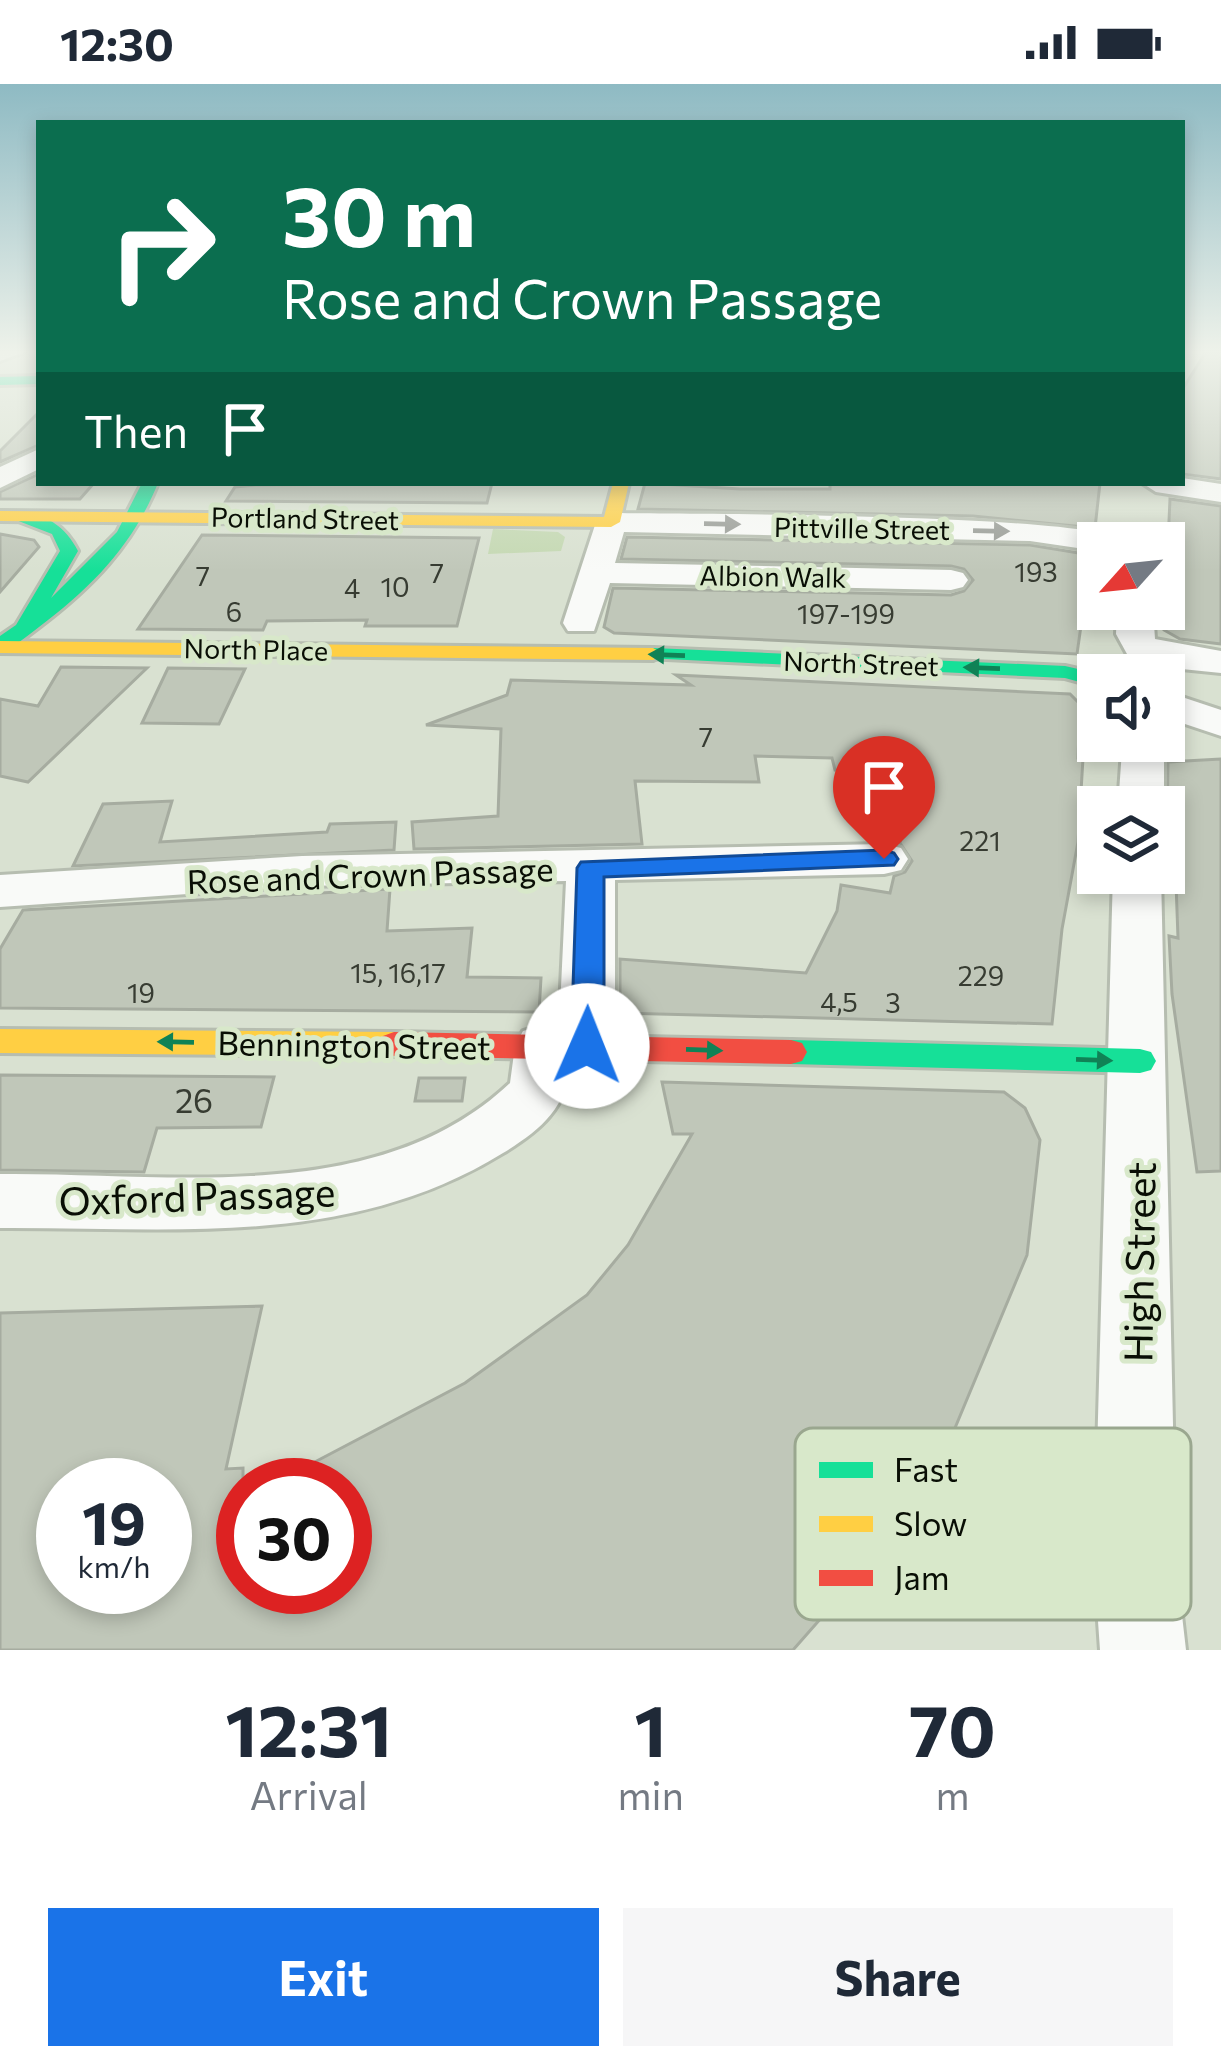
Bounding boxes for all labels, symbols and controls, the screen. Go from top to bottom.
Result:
text: 12:30 [60,15,174,70]
text: 30 m [282,162,476,264]
icon: right [84,168,240,324]
text: Rose and Crown Passage [282,264,882,330]
icon: arrive [212,396,278,462]
text: Then [84,402,188,457]
street label: Portland Street [211,500,399,536]
street label: Pittville Street [774,510,950,546]
one-way arrow [704,515,742,534]
one-way arrow [973,521,1011,540]
north arrow [1077,522,1185,630]
map controls [1077,522,1185,894]
house number: 193 [1014,555,1058,588]
house number: 7 [430,556,444,589]
street label: Albion Walk [699,558,847,594]
house number: 7 [196,559,210,592]
house number: 10 [380,570,410,603]
house number: 4 [344,571,360,604]
house number: 6 [226,595,242,628]
house number: 197-199 [797,597,895,630]
street label: North Place [183,631,329,667]
street label: North Street [783,644,939,682]
one-way arrow [647,645,685,664]
button: sound [1077,654,1185,762]
one-way arrow [962,658,1000,677]
house number: 7 [699,720,713,753]
pin [833,736,935,859]
icon: arrive [851,754,917,820]
button: layers [1077,786,1185,894]
house number: 221 [959,824,1001,857]
street label: Rose and Crown Passage [186,847,554,901]
house number: 15, 16,17 [350,956,446,989]
house number: 229 [958,959,1004,992]
house number: 19 [127,976,155,1009]
position arrow [524,983,650,1109]
house number: 4,5 [820,985,858,1018]
house number: 3 [885,986,901,1019]
street label: Bennington Street [217,1021,491,1067]
one-way arrow [156,1033,194,1052]
one-way arrow [686,1040,724,1059]
one-way arrow [1076,1051,1114,1070]
house number: 26 [175,1079,213,1120]
street label: High Street [1112,1161,1164,1363]
street label: Oxford Passage [58,1166,336,1224]
legend [795,1428,1191,1620]
text: Fast [894,1448,958,1489]
speed limit sign: 30 [216,1458,372,1614]
text: 19 [82,1484,146,1557]
text: Slow [894,1502,967,1543]
text: km/h [78,1547,150,1584]
text: Jam [894,1556,950,1597]
text: 12:31 [225,1684,392,1772]
text: 1 [634,1684,667,1772]
text: 70 [909,1684,996,1772]
text: Arrival [250,1770,368,1818]
text: min [617,1770,684,1818]
text: m [935,1770,969,1818]
button: Exit [48,1908,599,2046]
button: Share [623,1908,1173,2046]

